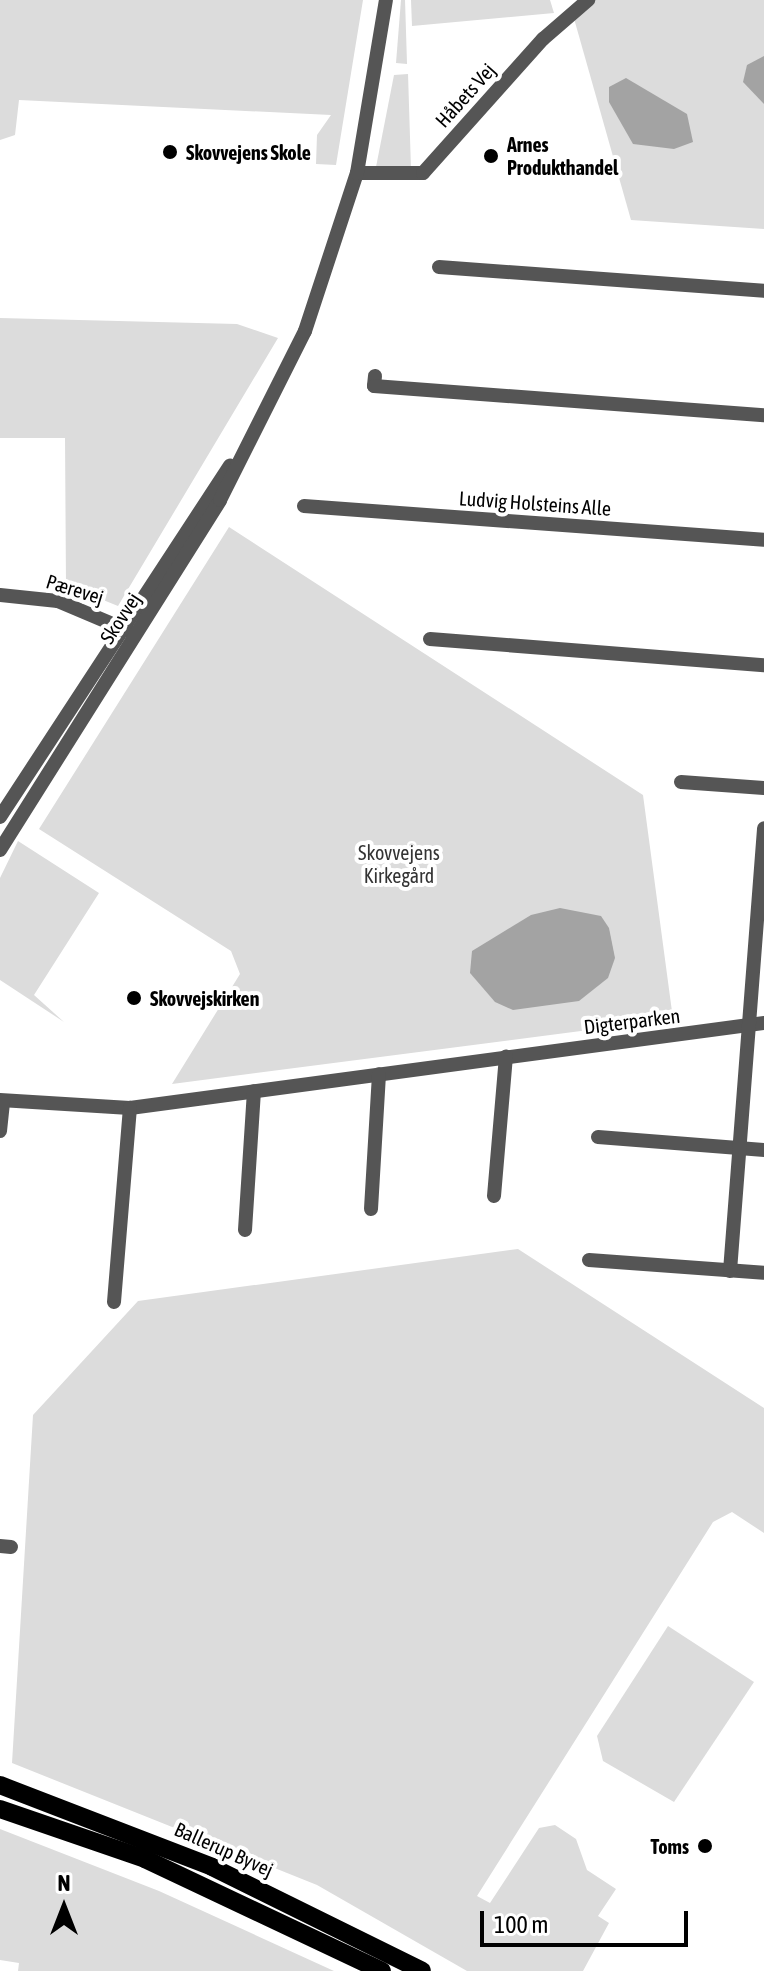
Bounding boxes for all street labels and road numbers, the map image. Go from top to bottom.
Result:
street label: Håbets Vej [430,58,500,132]
street label: Ludvig Holsteins Alle [458,486,612,520]
street label: Pærevej [43,569,107,609]
street label: Skovvej [95,588,145,648]
street label: Digterparken [582,1003,682,1039]
street label: Ballerup Byvej [171,1817,277,1881]

